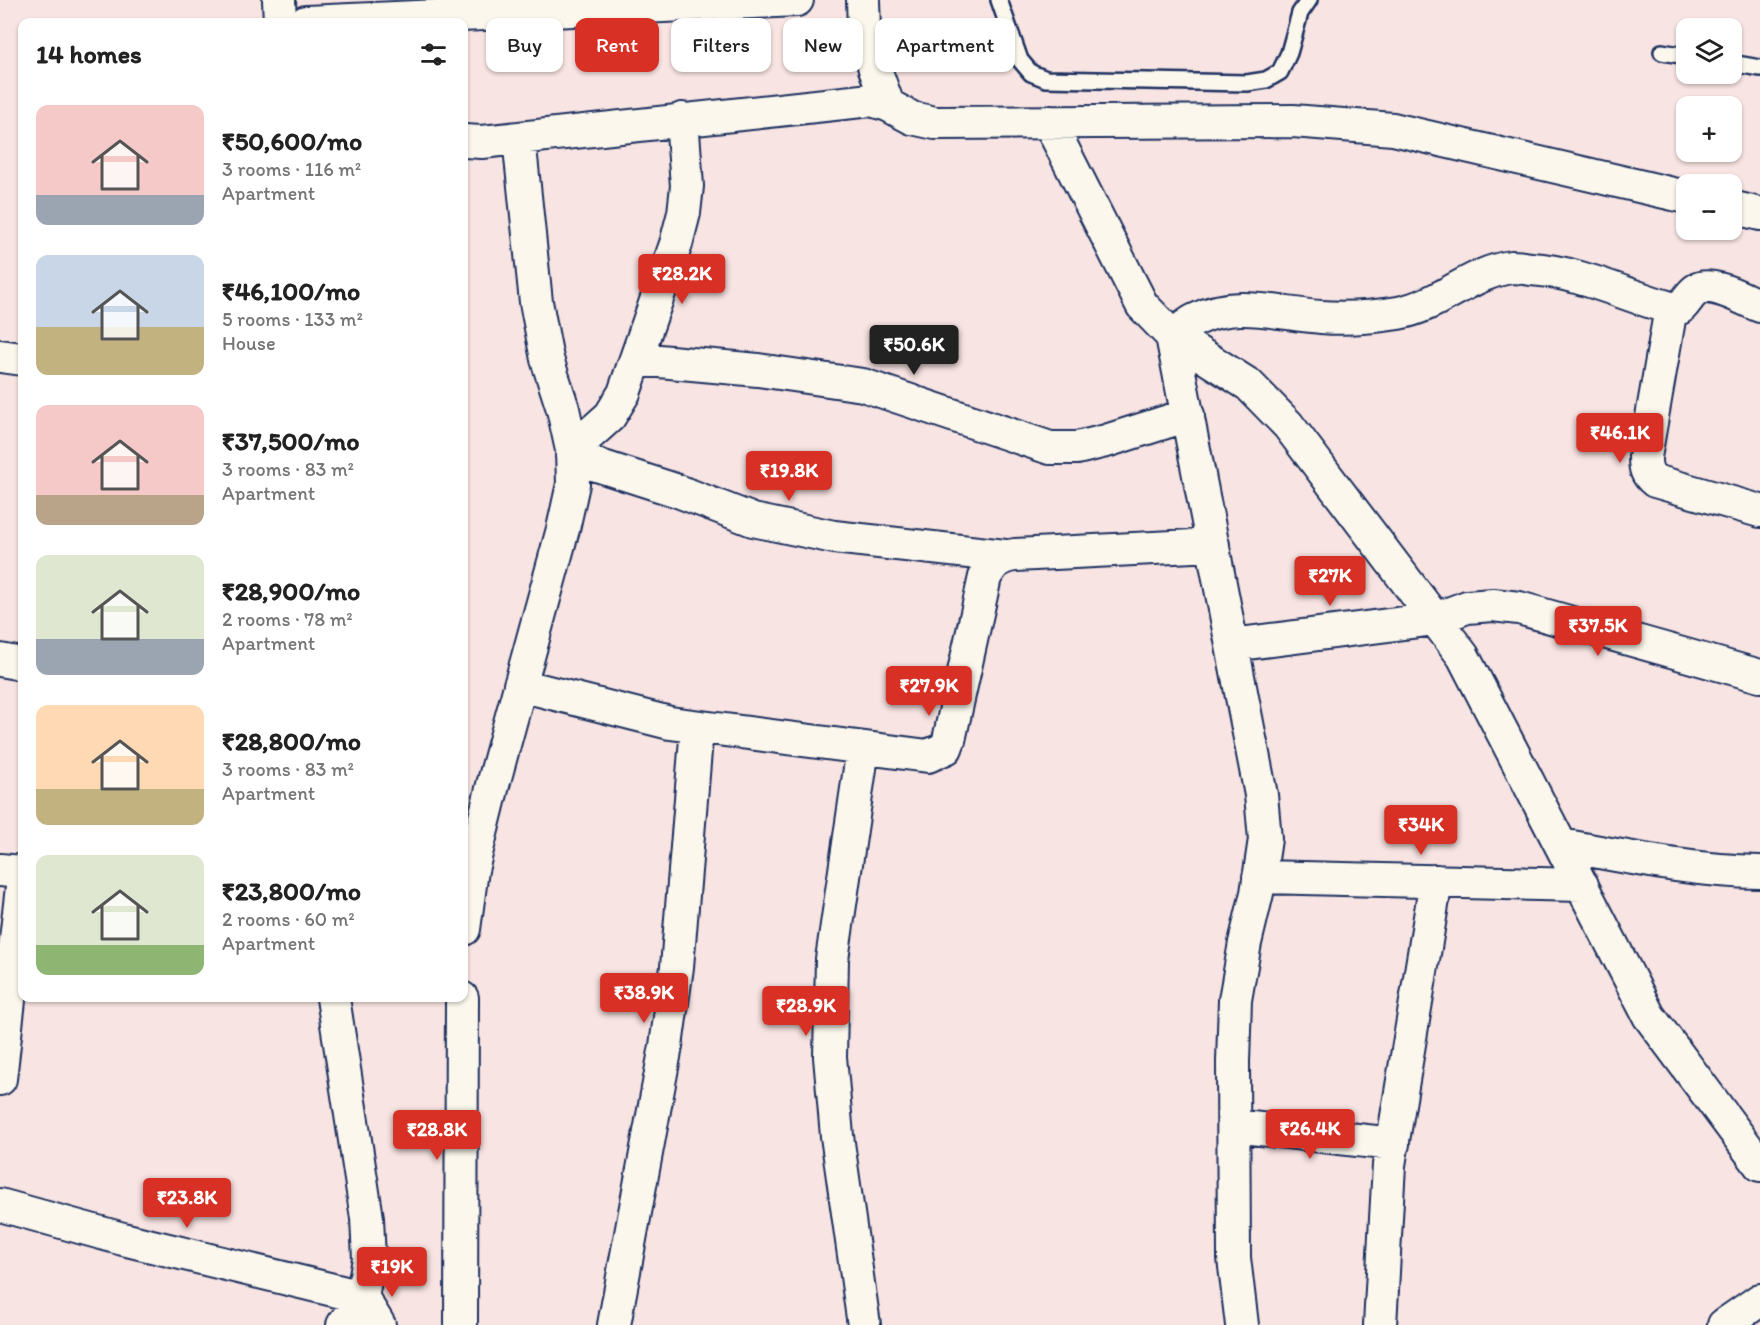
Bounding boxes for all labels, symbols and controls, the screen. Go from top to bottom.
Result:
chip: Buy [486,18,563,72]
chip: Rent [575,18,659,72]
chip: Filters [671,18,771,72]
chip: New [783,18,863,72]
chip: Apartment [875,18,1015,72]
map controls [1676,18,1742,240]
button: layers [1676,18,1742,84]
text: 14 homes [36,38,142,70]
icon: filters [417,38,450,71]
button: + [1676,96,1742,162]
text: ₹50,600/mo [222,125,362,157]
icon: home [84,129,156,201]
text: 3 rooms · 116 m² [222,157,361,181]
button: − [1676,174,1742,240]
text: Apartment [222,181,315,205]
pin: ₹28.2K [633,254,731,305]
text: ₹28.2K [652,261,712,285]
text: ₹46,100/mo [222,275,360,307]
icon: home [84,279,156,351]
text: 5 rooms · 133 m² [222,307,363,331]
pin: ₹50.6K [865,325,963,376]
text: House [222,331,276,355]
text: ₹50.6K [884,332,944,356]
pin: ₹46.1K [1571,413,1669,464]
text: ₹46.1K [1590,420,1650,444]
text: ₹37,500/mo [222,425,360,457]
icon: home [84,429,156,501]
pin: ₹19.8K [740,451,838,502]
text: 3 rooms · 83 m² [222,457,354,481]
text: ₹19.8K [760,458,818,482]
text: Apartment [222,481,315,505]
pin: ₹27K [1294,556,1366,607]
text: ₹27K [1309,563,1351,587]
text: ₹28,900/mo [222,575,360,607]
icon: home [84,579,156,651]
pin: ₹37.5K [1549,606,1647,657]
text: 2 rooms · 78 m² [222,607,353,631]
text: ₹37.5K [1569,613,1627,637]
text: Apartment [222,631,315,655]
pin: ₹27.9K [880,666,978,717]
text: ₹27.9K [900,673,958,697]
text: ₹28,800/mo [222,725,361,757]
icon: home [84,729,156,801]
text: 3 rooms · 83 m² [222,757,354,781]
text: Apartment [222,781,315,805]
pin: ₹34K [1385,805,1457,856]
text: ₹34K [1398,812,1444,836]
text: ₹23,800/mo [222,875,361,907]
icon: home [84,879,156,951]
text: 2 rooms · 60 m² [222,907,355,931]
text: Apartment [222,931,315,955]
pin: ₹38.9K [595,973,693,1024]
text: ₹38.9K [614,980,674,1004]
pin: ₹28.9K [757,986,855,1037]
text: ₹28.9K [776,993,836,1017]
pin: ₹26.4K [1261,1109,1359,1160]
pin: ₹28.8K [388,1110,486,1161]
text: ₹26.4K [1280,1116,1340,1140]
text: ₹28.8K [407,1117,467,1141]
pin: ₹23.8K [138,1178,236,1229]
text: ₹23.8K [157,1185,217,1209]
pin: ₹19K [356,1247,428,1298]
text: ₹19K [371,1254,413,1278]

